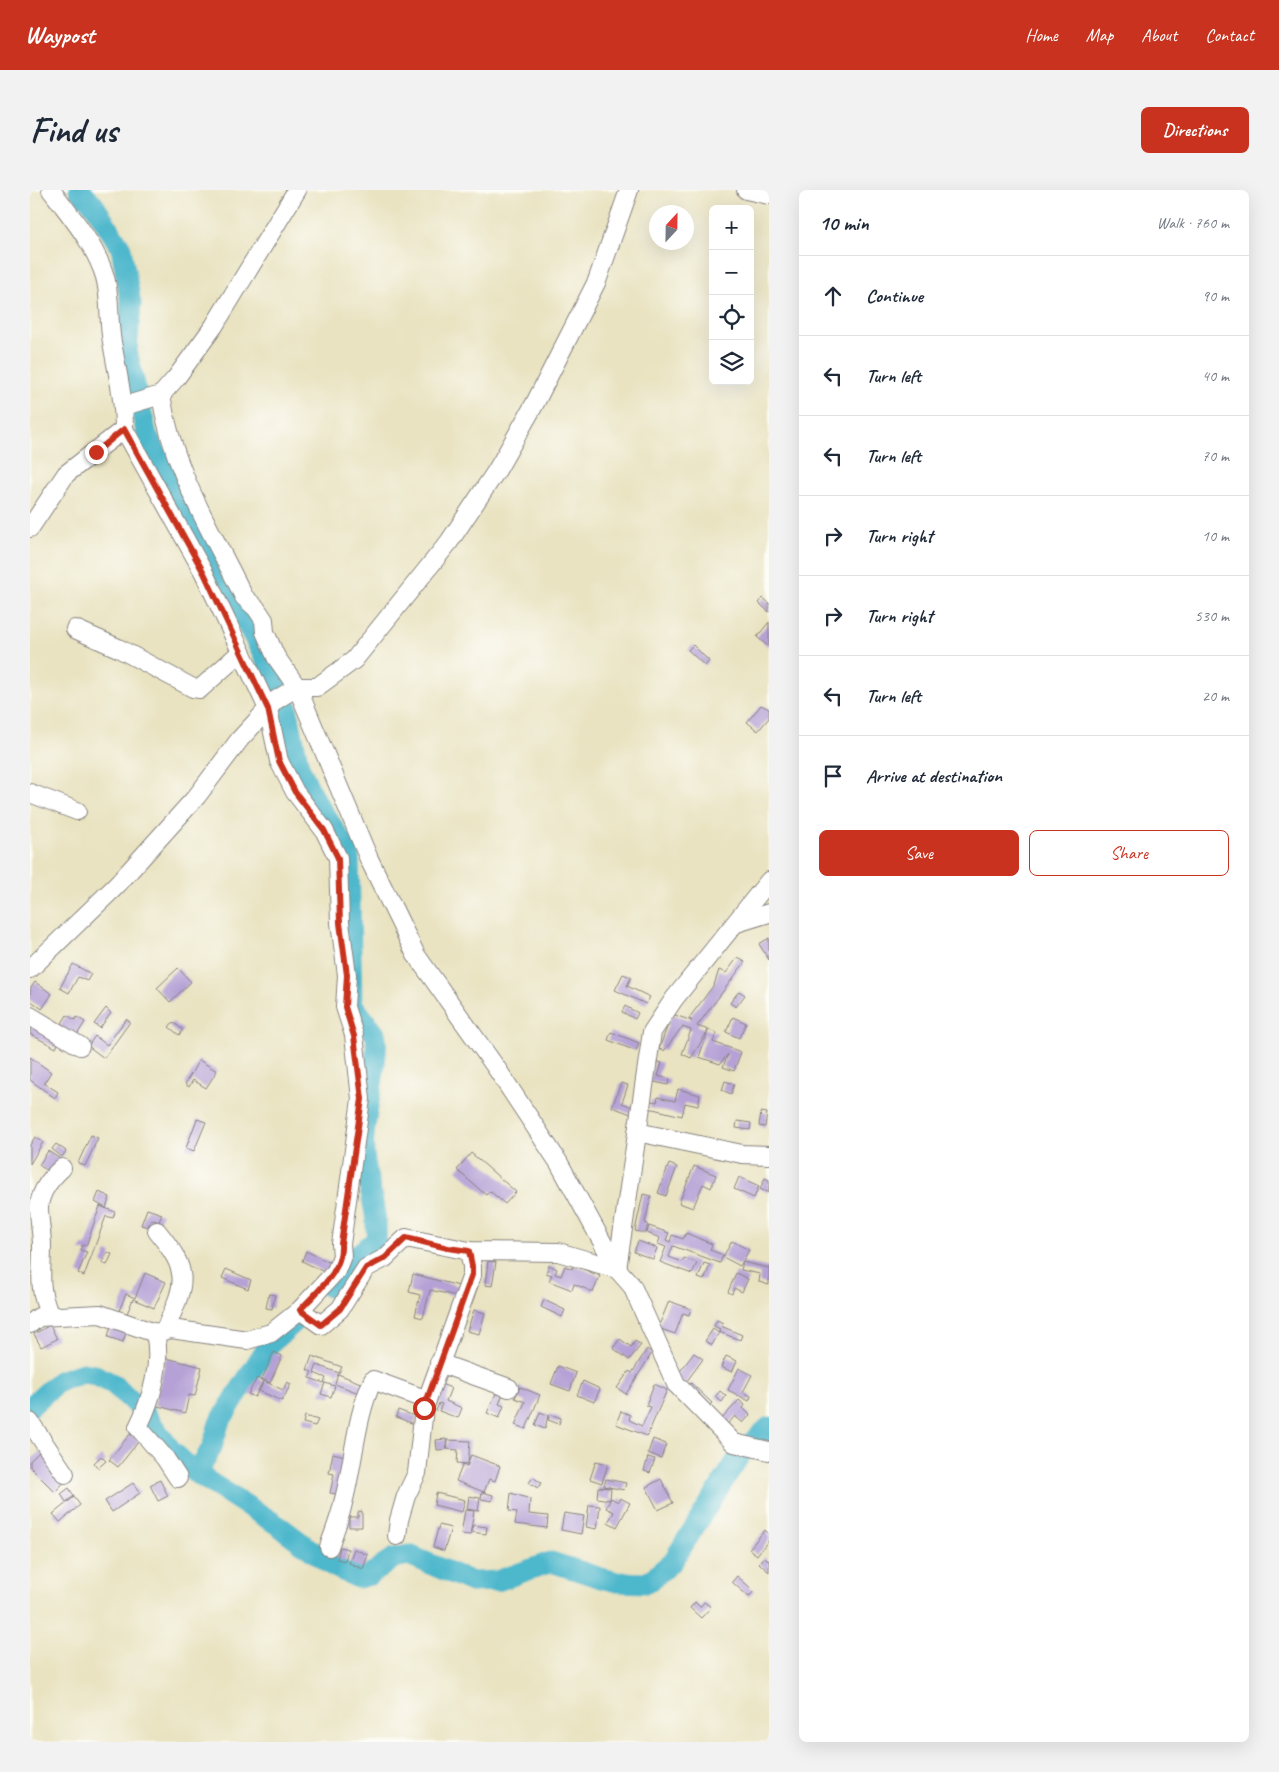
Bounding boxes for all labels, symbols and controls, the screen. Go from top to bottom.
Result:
text: Waypost [25,20,95,50]
text: Home [1025,24,1058,46]
text: Map [1086,24,1113,46]
text: About [1141,24,1177,46]
text: Contact [1205,24,1254,46]
button: Directions [1141,107,1249,153]
text: Find us [30,108,117,153]
north arrow [649,205,694,250]
map controls [709,205,754,385]
button: + [709,205,754,250]
text: 10 min [819,210,869,236]
text: Walk · 760 m [1157,213,1229,233]
button: − [709,250,754,295]
icon: ahead [819,282,847,310]
text: Continue [866,284,923,308]
text: 90 m [1202,286,1229,306]
button: locate [709,295,754,340]
button: layers [709,340,754,385]
icon: left [819,362,847,390]
text: Turn left [866,364,921,388]
text: 40 m [1202,366,1229,386]
route end [85,441,108,464]
icon: left [819,442,847,470]
text: Turn left [866,444,921,468]
text: 70 m [1202,446,1229,466]
icon: right [819,522,847,550]
text: Turn right [866,524,933,548]
text: 10 m [1202,526,1229,546]
icon: right [819,602,847,630]
text: Turn right [866,604,933,628]
text: 530 m [1195,606,1229,626]
icon: left [819,682,847,710]
text: Turn left [866,684,921,708]
text: 20 m [1202,686,1229,706]
icon: arrive [819,762,847,790]
text: Arrive at destination [866,764,1002,788]
button: Save [819,830,1019,876]
button: Share [1029,830,1229,876]
route start [413,1397,436,1420]

